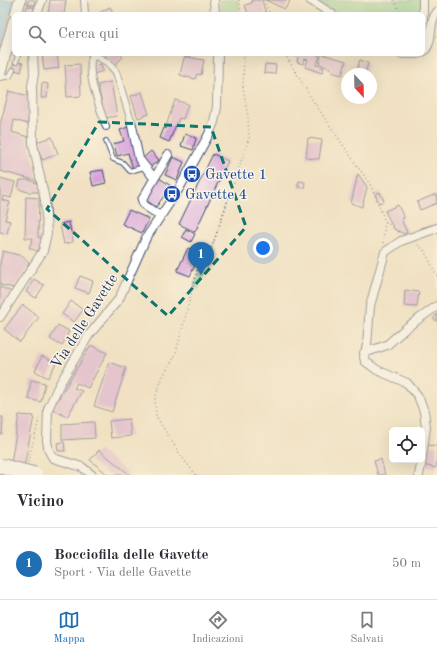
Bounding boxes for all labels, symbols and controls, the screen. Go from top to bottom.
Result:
search box [12,12,425,56]
icon: search [26,23,48,45]
text: Cerca qui [58,27,119,42]
north arrow [341,68,377,104]
bus stop icon: Gavette 1 [182,164,202,184]
place label: Gavette 1 [205,168,267,183]
bus stop icon: Gavette 4 [162,184,182,204]
place label: Gavette 4 [185,188,247,203]
your location [253,238,273,258]
pin: 1 [188,242,214,275]
street label: Via delle Gavette [49,272,121,372]
map controls [389,427,425,463]
button: locate [389,427,425,463]
text: Vicino [16,493,64,510]
text: Bocciofila delle Gavette [54,548,209,563]
text: 1 [25,557,33,570]
text: 50 m [392,557,421,570]
text: Sport · Via delle Gavette [54,566,191,579]
tab: Mappa [54,609,85,647]
tab: Indicazioni [192,609,243,647]
tab: Salvati [351,609,383,647]

